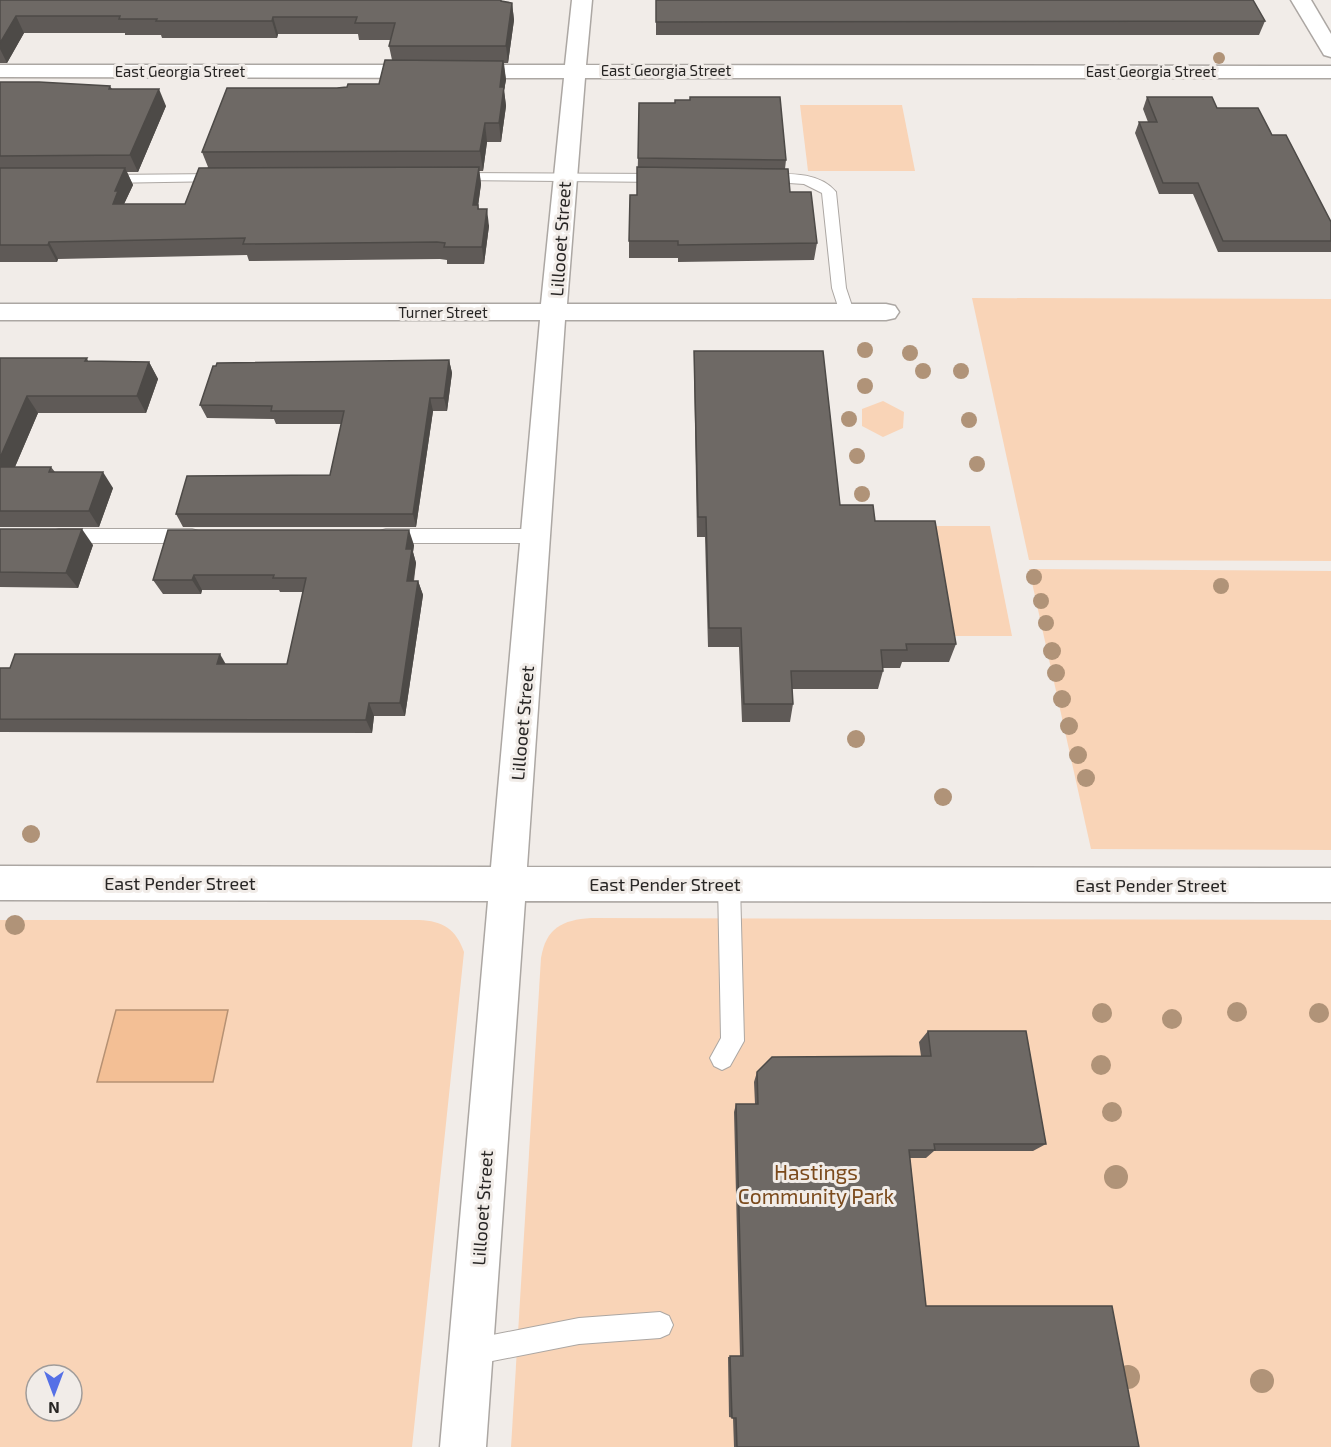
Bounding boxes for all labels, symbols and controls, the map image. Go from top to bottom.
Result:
street label: East Georgia Street [601,61,732,79]
street label: East Georgia Street [115,62,246,80]
street label: East Georgia Street [1086,62,1217,80]
street label: Lillooet Street [545,181,575,297]
street label: Turner Street [398,303,488,321]
street label: Lillooet Street [506,664,538,781]
street label: East Pender Street [104,872,256,894]
street label: East Pender Street [589,873,741,895]
street label: East Pender Street [1075,874,1227,896]
street label: Lillooet Street [467,1150,497,1266]
park label: Hastings Community Park [738,1159,894,1208]
north arrow [24,1363,84,1423]
text: N [48,1399,60,1418]

